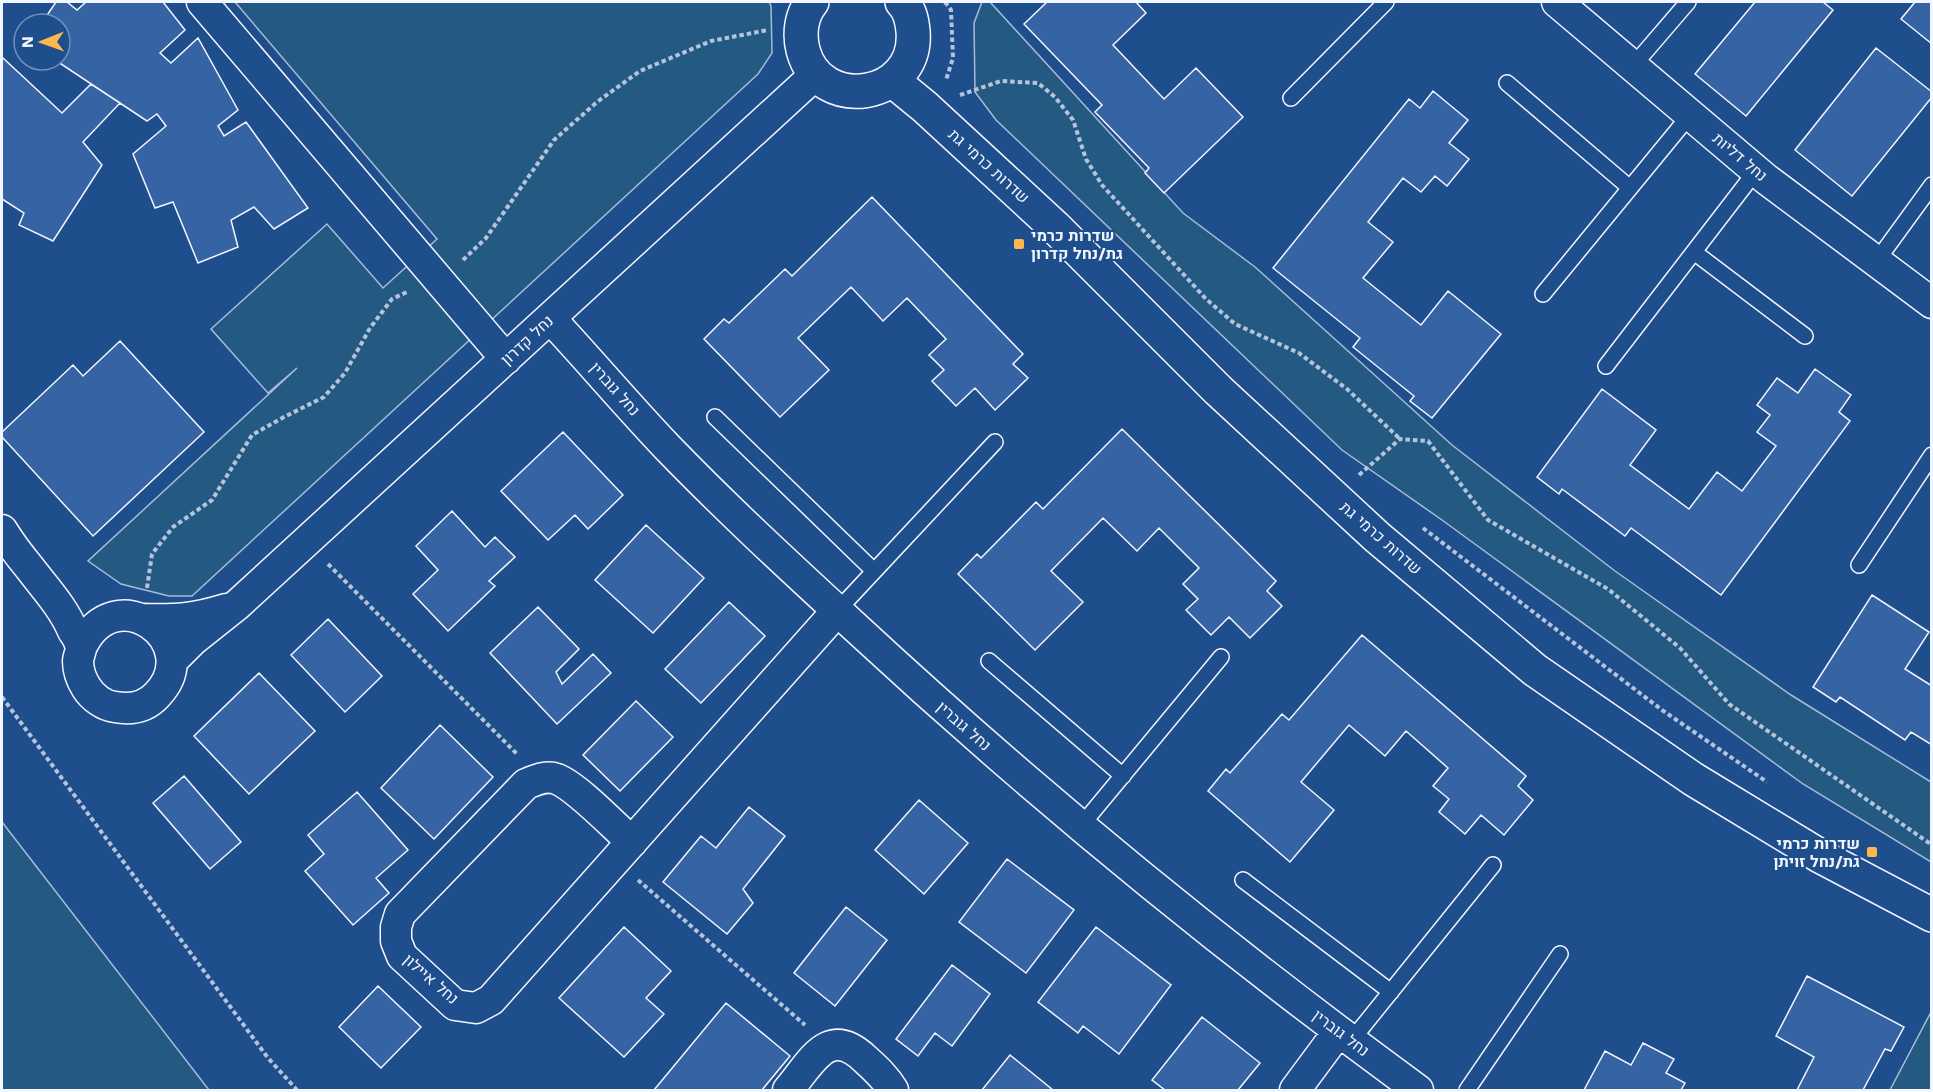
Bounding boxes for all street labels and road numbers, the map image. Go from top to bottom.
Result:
street label: שדרות כרמי גת [945,125,1033,207]
street label: נחל דליות [1709,129,1771,185]
street label: נחל קדרון [497,311,557,369]
street label: נחל גוברין [586,358,644,420]
street label: שדרות כרמי גת [1336,497,1426,579]
street label: נחל גוברין [933,697,995,755]
street label: נחל איילון [400,950,462,1008]
street label: נחל גוברין [1309,1006,1373,1060]

